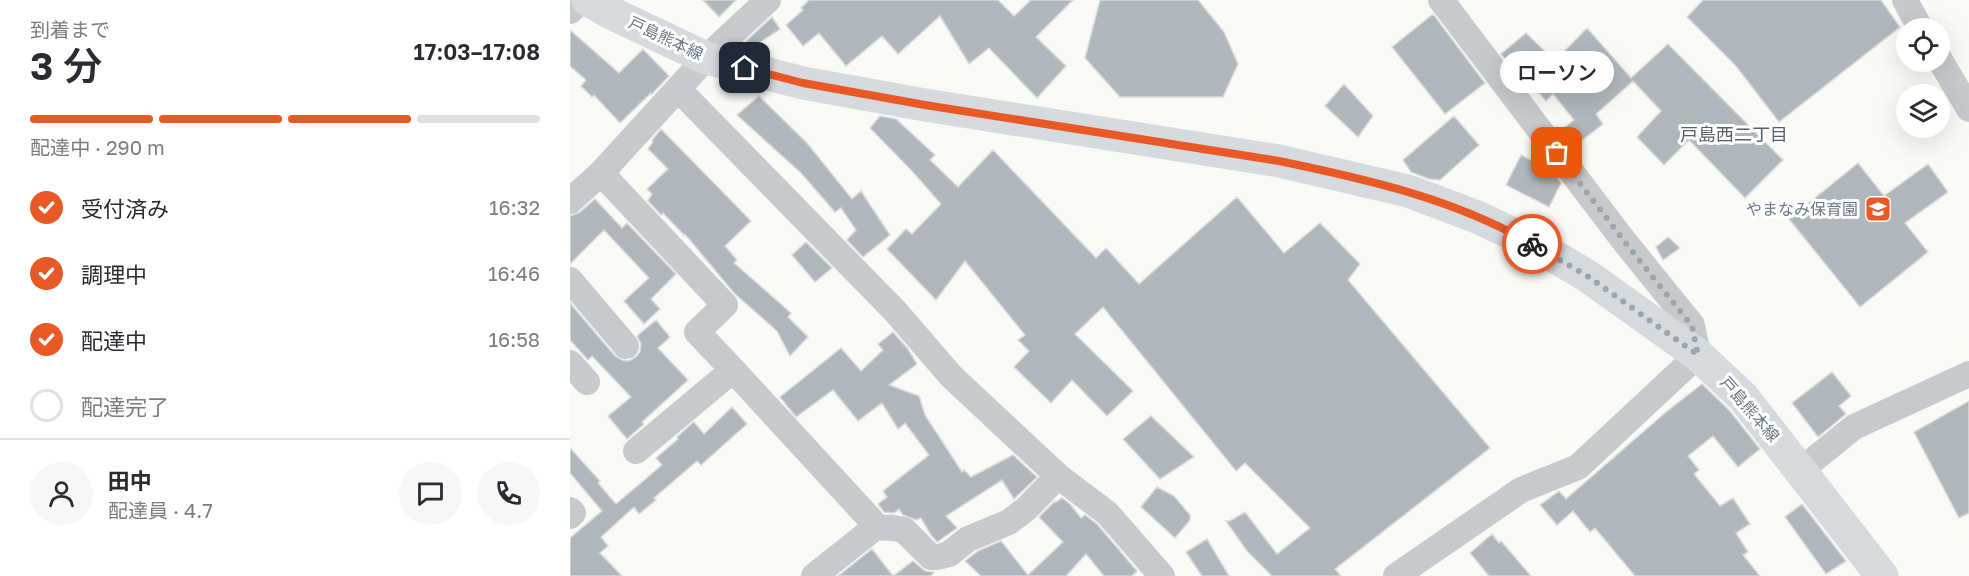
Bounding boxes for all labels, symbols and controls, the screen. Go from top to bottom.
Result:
street label: 戸島熊本線 [626,12,706,64]
text: 到着まで [30,17,110,41]
map controls [1896,18,1950,138]
button: locate [1896,18,1950,72]
text: 17:03–17:08 [414,38,540,65]
text: 3 分 [30,42,102,89]
pin [719,42,770,93]
icon: home [728,51,761,84]
callout: ローソン [1500,51,1614,93]
text: ローソン [1517,60,1597,84]
button: layers [1896,84,1950,138]
district label: 戸島西二丁目 [1680,123,1788,145]
pin [1531,127,1582,178]
text: 配達中 · 290 m [30,135,165,159]
icon: bag [1540,136,1573,169]
icon: check [30,191,63,224]
school or university icon: やまなみ保育園 [1863,194,1893,224]
text: 受付済み [81,195,169,222]
text: 16:32 [489,195,540,219]
place label: やまなみ保育園 [1746,199,1858,219]
courier [1502,214,1562,274]
icon: bike [1516,228,1549,261]
icon: check [30,257,63,290]
text: 調理中 [81,261,147,288]
text: 16:46 [488,261,540,285]
icon: check [30,323,63,356]
text: 配達中 [81,327,147,354]
text: 16:58 [488,327,540,351]
street label: 戸島熊本線 [1716,372,1784,446]
text: 配達完了 [81,393,169,420]
button: person [30,462,93,525]
button: chat [399,462,462,525]
button: phone [477,462,540,525]
text: 田中 [108,467,152,494]
text: 配達員 · 4.7 [108,498,213,522]

